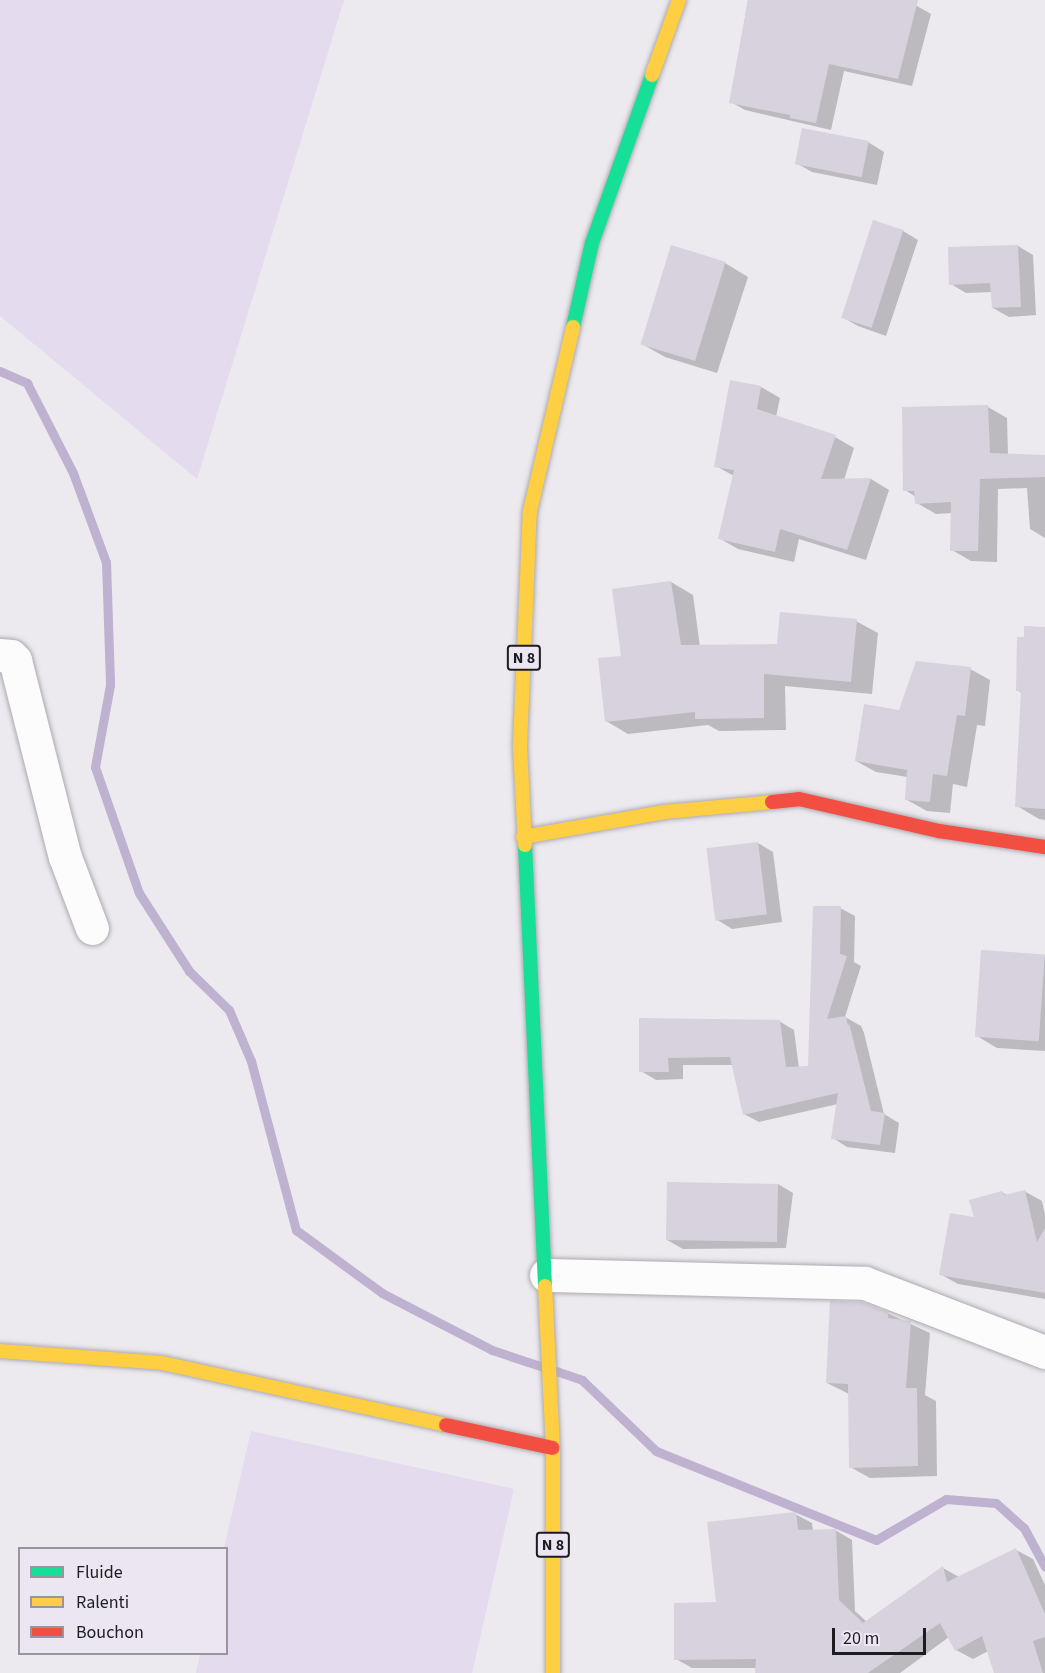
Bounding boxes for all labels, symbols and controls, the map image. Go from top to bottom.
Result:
road number: N 8 [506,645,542,671]
road number: N 8 [535,1532,571,1558]
legend [18,1547,228,1655]
text: Fluide [76,1560,123,1585]
text: Ralenti [76,1590,129,1615]
scale bar [835,1616,930,1654]
text: Bouchon [76,1620,144,1645]
text: 20 m [843,1626,879,1651]

